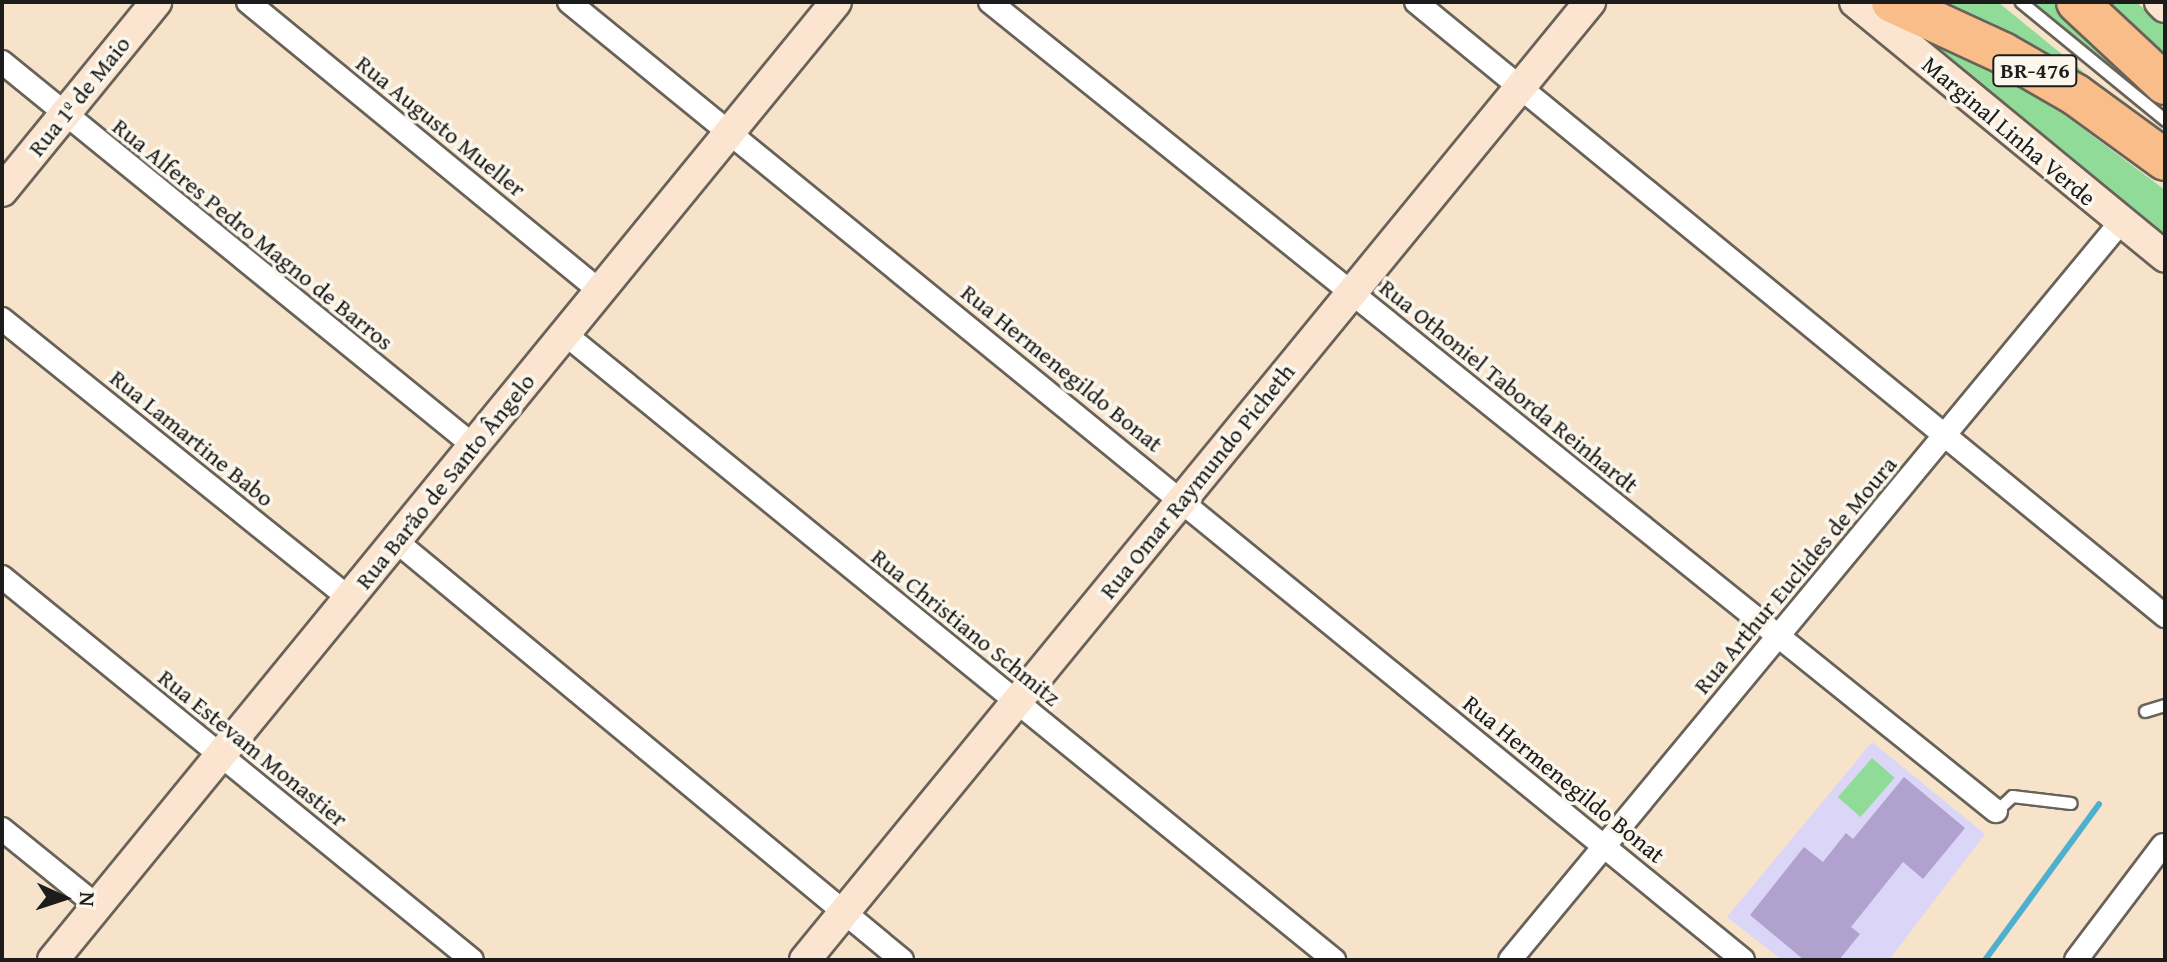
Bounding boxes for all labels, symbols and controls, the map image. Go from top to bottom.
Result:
street label: Rua 1º de Maio [22,30,136,162]
street label: Rua Augusto Mueller [350,49,532,203]
street label: Marginal Linha Verde [1916,50,2102,212]
road number: BR-476 [1991,53,2079,89]
street label: Rua Alferes Pedro Magno de Barros [107,112,399,356]
street label: Rua Othoniel Taborda Reinhardt [1374,273,1644,499]
street label: Rua Hermenegildo Bonat [955,278,1169,458]
street label: Rua Omar Raymundo Picheth [1093,358,1301,604]
street label: Rua Lamartine Babo [104,363,280,513]
street label: Rua Barão de Santo Ângelo [349,367,541,595]
street label: Rua Arthur Euclides de Moura [1687,450,1903,700]
street label: Rua Christiano Schmitz [866,542,1066,712]
street label: Rua Estevam Monastier [153,663,353,833]
street label: Rua Hermenegildo Bonat [1457,689,1671,869]
north arrow [24,858,104,938]
text: N [72,891,104,907]

